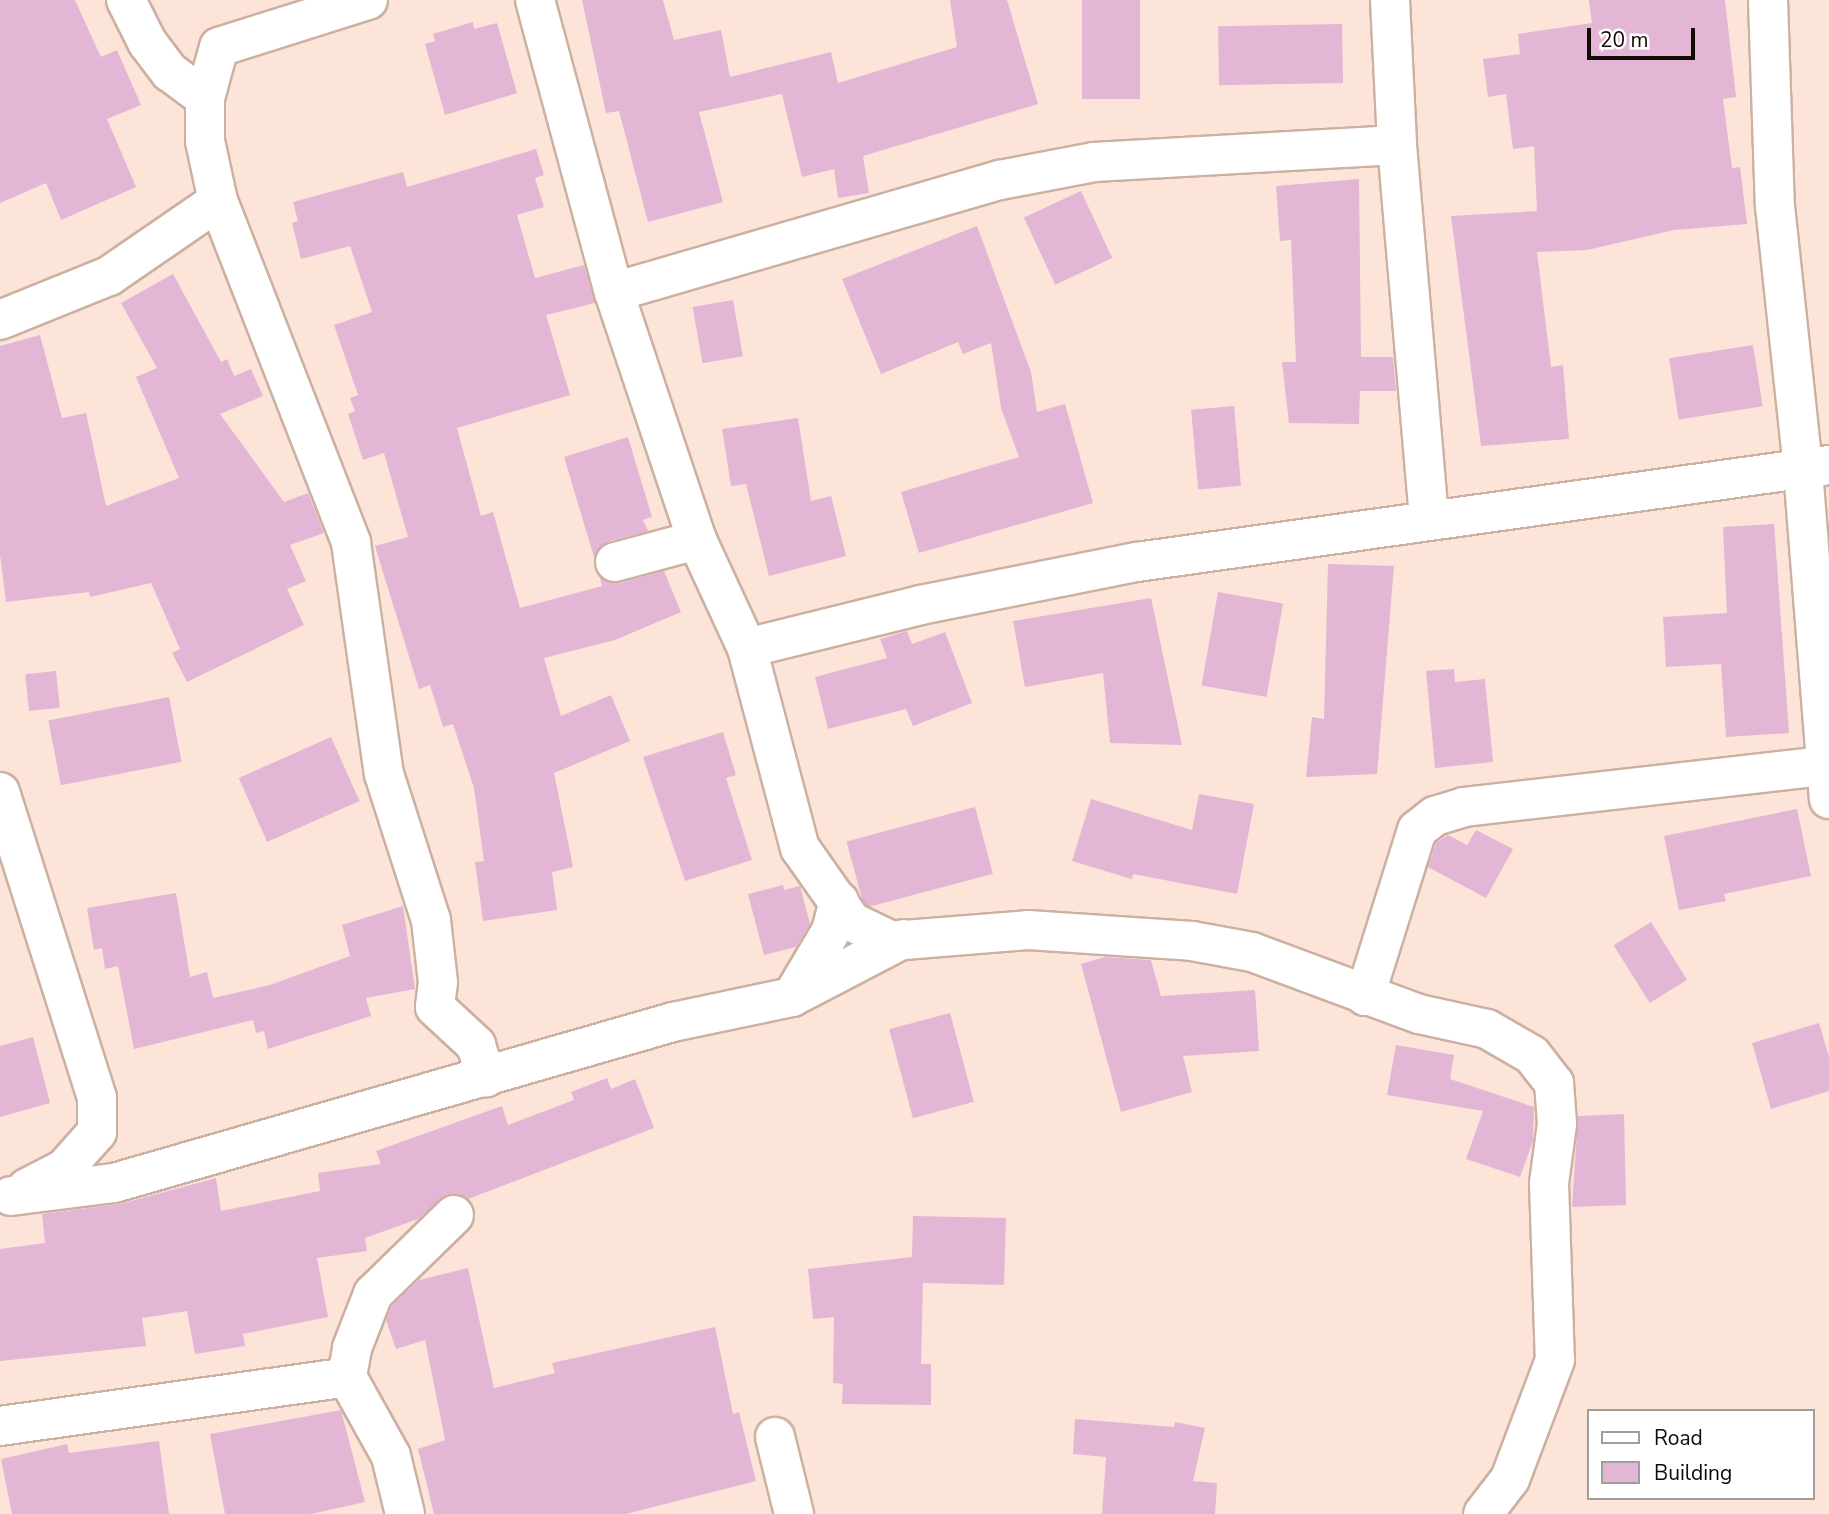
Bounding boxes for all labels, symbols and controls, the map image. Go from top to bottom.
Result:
scale bar [1591,14,1700,58]
text: 20 m [1600,26,1649,54]
legend [1588,1409,1815,1500]
text: Road [1654,1424,1703,1452]
text: Building [1654,1459,1732,1487]

